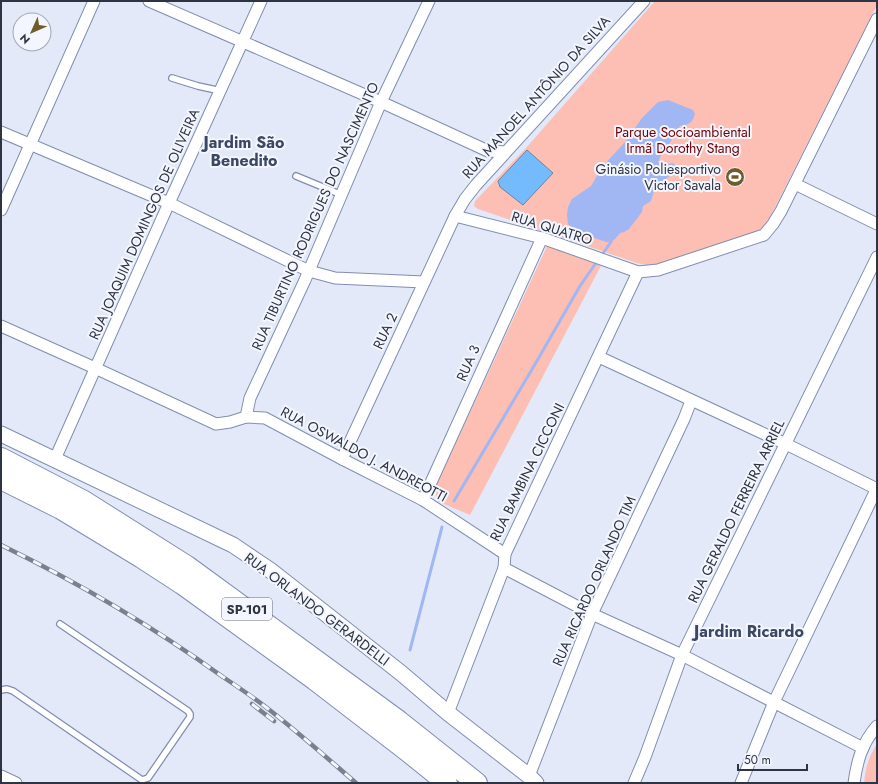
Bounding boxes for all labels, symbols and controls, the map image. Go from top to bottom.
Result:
street label: RUA MANOEL ANTÔNIO DA SILVA [457,11,615,183]
north arrow [12,12,52,52]
text: N [16,30,34,48]
street label: RUA TIBURTINO RODRIGUES DO NASCIMENTO [247,79,383,353]
street label: RUA JOAQUIM DOMINGOS DE OLIVEIRA [84,104,205,343]
park label: Parque Socioambiental Irmã Dorothy Stang [615,122,751,158]
district label: Jardim São Benedito [201,131,284,172]
place label: Ginásio Poliesportivo Victor Savala [596,159,721,195]
sports icon: Ginásio Poliesportivo Victor Savala [724,166,746,188]
street label: RUA QUATRO [509,206,595,250]
street label: RUA 2 [368,310,402,352]
street label: RUA 3 [451,341,485,384]
street label: RUA BAMBINA CICCONI [485,400,569,544]
street label: RUA OSWALDO J. ANDREOTTI [277,402,451,506]
street label: RUA GERALDO FERREIRA ARRIEL [683,415,790,606]
street label: RUA RICARDO ORLANDO TIM [547,493,641,669]
street label: RUA ORLANDO GERARDELLI [240,548,394,670]
road number: SP-101 [222,598,272,620]
district label: Jardim Ricardo [691,620,804,643]
scale bar [738,746,807,772]
text: 50 m [744,751,771,769]

